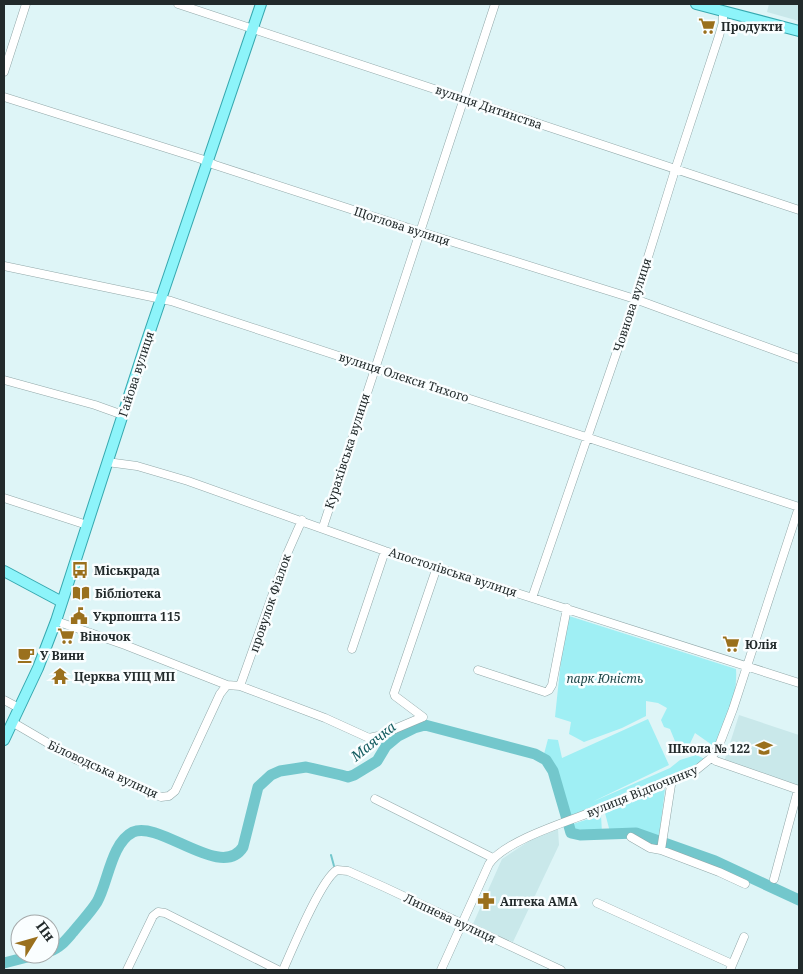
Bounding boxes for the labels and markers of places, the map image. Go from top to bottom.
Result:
supermarket icon: Продукти [697,16,717,36]
place label: Продукти [721,18,783,35]
bus stop icon: Міськрада [70,560,90,580]
place label: Міськрада [94,562,160,579]
library icon: Бібліотека [71,583,91,603]
place label: Бібліотека [95,585,161,602]
public building icon: Укрпошта 115 [69,606,89,626]
place label: Укрпошта 115 [93,608,181,625]
supermarket icon: Віночок [56,626,76,646]
place label: Віночок [80,628,131,645]
supermarket icon: Юлія [721,634,741,654]
place label: Юлія [745,636,778,653]
cafe icon: У Вини [16,645,36,665]
place label: У Вини [40,647,84,664]
temple icon: Церква УПЦ МП [50,666,70,686]
place label: Церква УПЦ МП [74,668,176,685]
school or university icon: Школа № 122 [754,738,774,758]
place label: Школа № 122 [668,740,750,757]
pharmacy icon: Аптека АМА [476,891,496,911]
place label: Аптека АМА [500,893,578,910]

